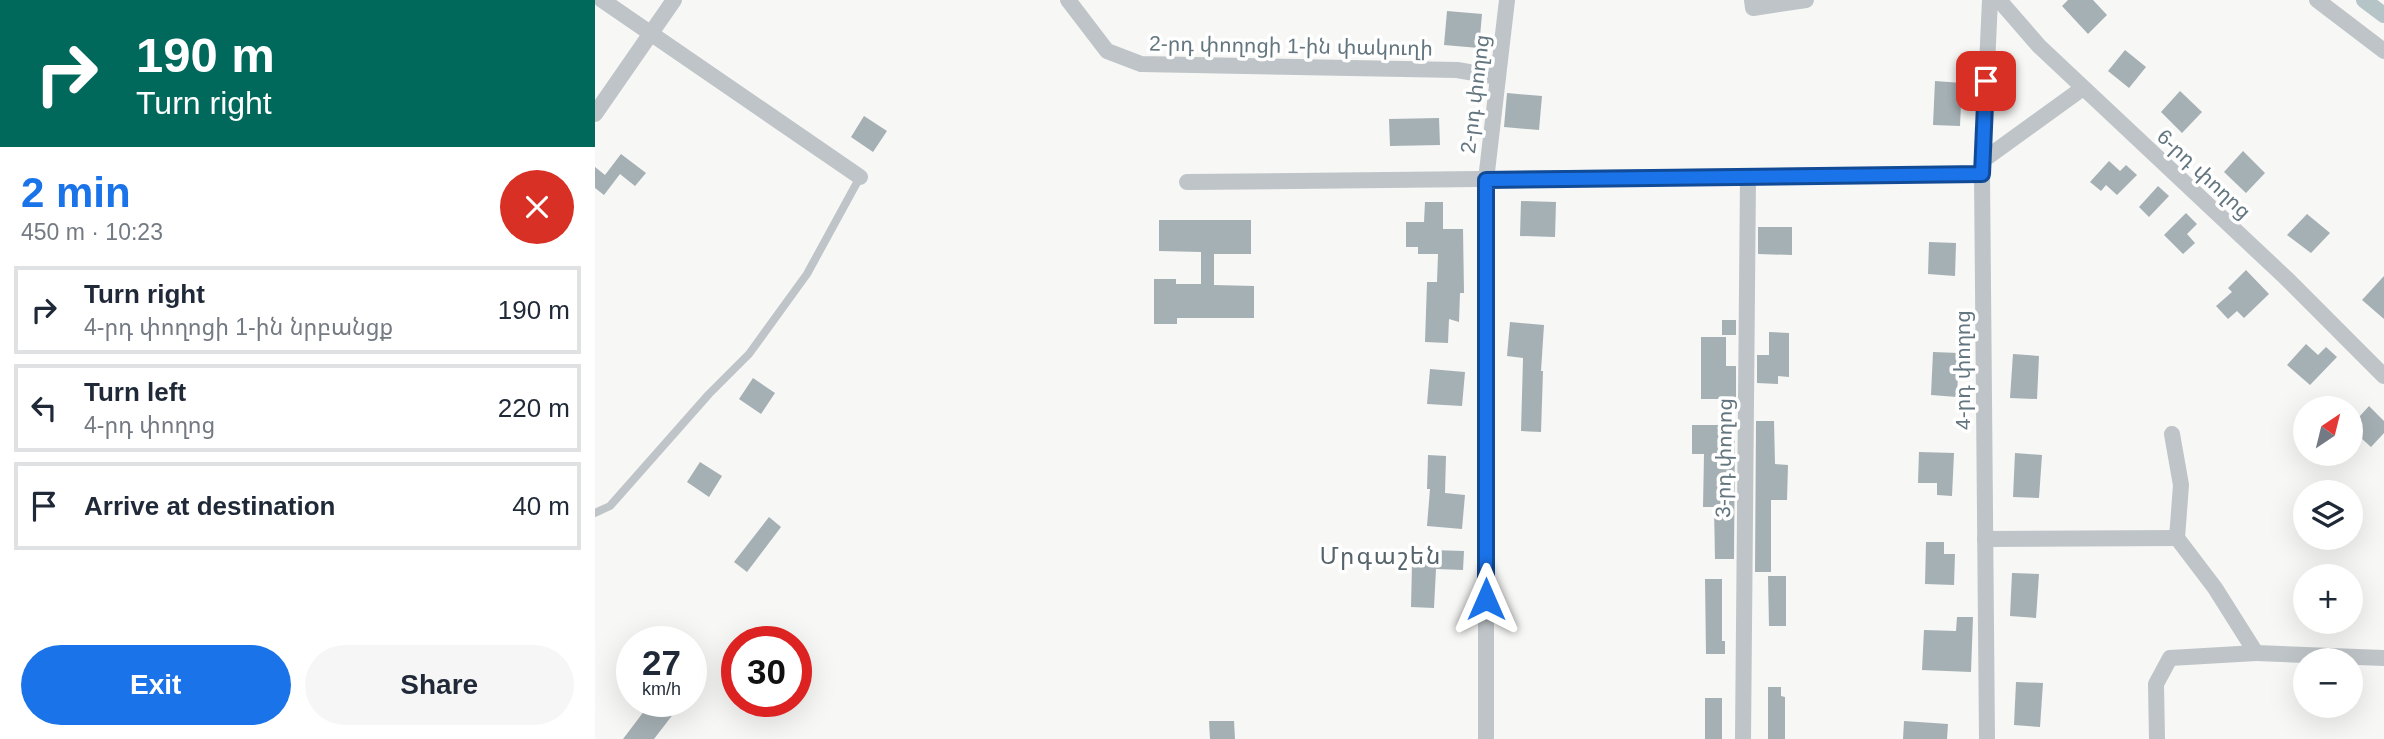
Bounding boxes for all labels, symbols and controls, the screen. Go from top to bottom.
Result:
icon: right [21,28,112,119]
text: 190 m [136,28,275,82]
street label: 2-րդ փողոցի 1-ին փակուղի [1149,32,1433,60]
street label: 2-րդ փողոց [1456,33,1494,155]
pin [1956,51,2016,111]
icon: arrive [1967,62,2005,100]
text: Turn right [136,85,272,121]
street label: 6-րդ փողոց [2152,124,2256,224]
text: 2 min [21,169,131,216]
button: close [500,170,574,244]
text: 450 m · 10:23 [21,219,163,245]
text: Turn right [84,279,205,309]
icon: right [25,291,63,329]
text: 190 m [498,295,570,325]
street label: 4-րդ փողոց [1951,310,1975,430]
text: 4-րդ փողոցի 1-ին նրբանցք [84,314,393,340]
text: Turn left [84,377,186,407]
icon: left [25,389,63,427]
text: 220 m [498,393,570,423]
north arrow [2293,396,2363,466]
map controls [2293,396,2363,718]
street label: 3-րդ փողոց [1711,398,1737,518]
text: 4-րդ փողոց [84,412,215,438]
button: layers [2293,480,2363,550]
icon: arrive [25,487,63,525]
text: Arrive at destination [84,491,335,521]
text: 40 m [512,491,570,521]
district label: Մրգաշեն [1320,542,1442,570]
position arrow [1449,562,1523,636]
button: + [2293,564,2363,634]
speed limit sign: 30 [721,626,812,717]
text: 27 [642,643,681,682]
button: Exit [21,645,291,725]
button: Share [305,645,574,725]
button: − [2293,648,2363,718]
text: km/h [642,679,681,699]

